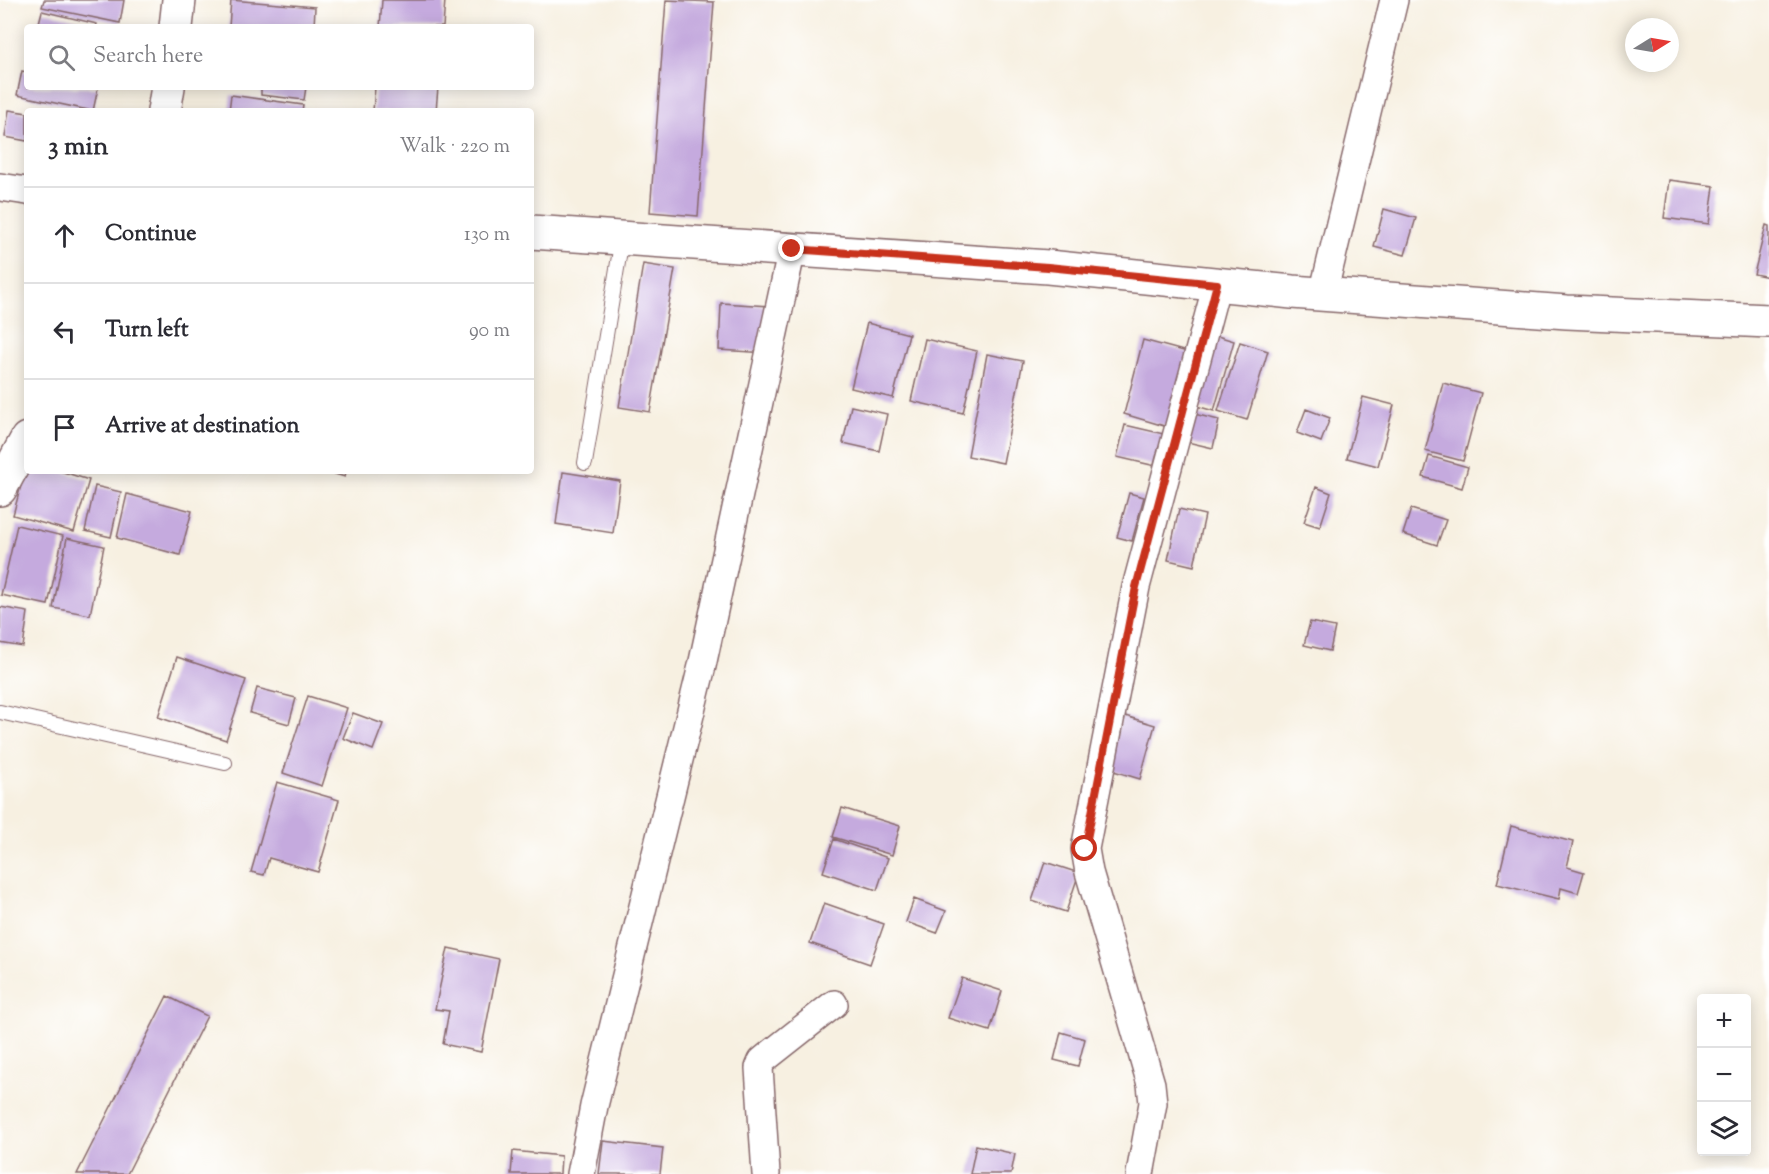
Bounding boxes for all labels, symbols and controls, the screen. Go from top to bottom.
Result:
north arrow [1625,18,1679,72]
search box [24,24,534,90]
icon: search [45,41,78,74]
text: Search here [93,41,203,73]
text: 3 min [48,129,108,166]
text: Walk · 220 m [399,133,510,162]
icon: ahead [48,219,81,252]
text: Continue [105,219,196,251]
text: 130 m [464,221,510,250]
route end [778,235,804,261]
icon: left [48,315,81,348]
text: Turn left [105,315,188,347]
text: 90 m [469,317,510,346]
icon: arrive [48,411,81,444]
text: Arrive at destination [105,411,300,443]
route start [1071,835,1097,861]
map controls [1697,994,1751,1156]
button: + [1697,994,1751,1048]
button: − [1697,1048,1751,1102]
button: layers [1697,1102,1751,1156]

